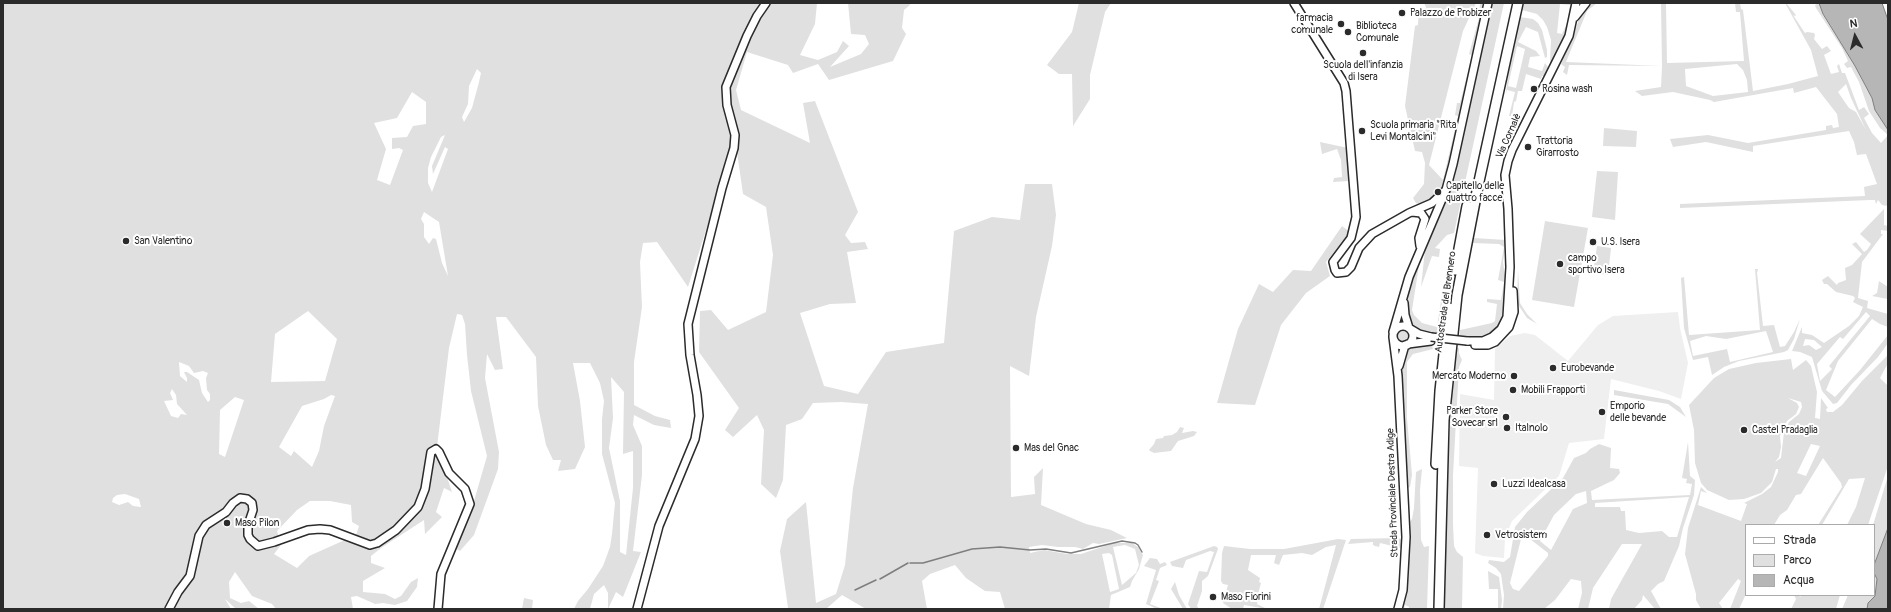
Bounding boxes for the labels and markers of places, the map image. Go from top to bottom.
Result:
place label: Palazzo de Probizer [1410,7,1491,19]
marker: Palazzo de Probizer [1397,8,1407,18]
place label: farmacia comunale [1291,12,1333,36]
marker: farmacia comunale [1336,19,1346,29]
place label: Biblioteca Comunale [1356,20,1399,44]
marker: Biblioteca Comunale [1343,27,1353,37]
marker: Scuola dell'infanzia di Isera [1358,48,1368,58]
place label: Scuola dell'infanzia di Isera [1323,59,1403,82]
place label: Rosina wash [1542,83,1592,95]
marker: Rosina wash [1529,84,1539,94]
place label: Scuola primaria "Rita Levi Montalcini" [1370,119,1456,142]
marker: Scuola primaria "Rita Levi Montalcini" [1357,126,1367,136]
place label: Trattoria Girarrosto [1536,135,1579,158]
marker: Trattoria Girarrosto [1523,142,1533,152]
place label: Capitello delle quattro facce [1446,180,1504,204]
marker: Capitello delle quattro facce [1433,187,1443,197]
place label: San Valentino [134,235,192,247]
marker: San Valentino [121,236,131,246]
place label: U.S. Isera [1601,236,1640,248]
marker: U.S. Isera [1588,237,1598,247]
place label: campo sportivo Isera [1568,252,1625,276]
marker: campo sportivo Isera [1555,259,1565,269]
place label: Eurobevande [1561,362,1614,374]
marker: Eurobevande [1548,363,1558,373]
place label: Mercato Moderno [1432,370,1506,382]
marker: Mercato Moderno [1509,371,1519,381]
place label: Mobili Frapporti [1521,384,1585,396]
marker: Mobili Frapporti [1508,385,1518,395]
place label: Emporio delle bevande [1610,400,1666,424]
place label: Parker Store Sovecar srl [1446,405,1498,428]
marker: Emporio delle bevande [1597,407,1607,417]
marker: Parker Store Sovecar srl [1501,412,1511,422]
place label: Italnolo [1515,422,1548,434]
marker: Italnolo [1502,423,1512,433]
place label: Castel Pradaglia [1752,424,1818,436]
marker: Castel Pradaglia [1739,425,1749,435]
place label: Mas del Gnac [1024,442,1079,454]
marker: Mas del Gnac [1011,443,1021,453]
place label: Luzzi Idealcasa [1502,478,1566,490]
marker: Luzzi Idealcasa [1489,479,1499,489]
place label: Maso Pilon [235,517,279,529]
marker: Maso Pilon [222,518,232,528]
place label: Vetrosistem [1495,529,1547,541]
marker: Vetrosistem [1482,530,1492,540]
place label: Maso Fiorini [1221,591,1271,603]
marker: Maso Fiorini [1208,592,1218,602]

